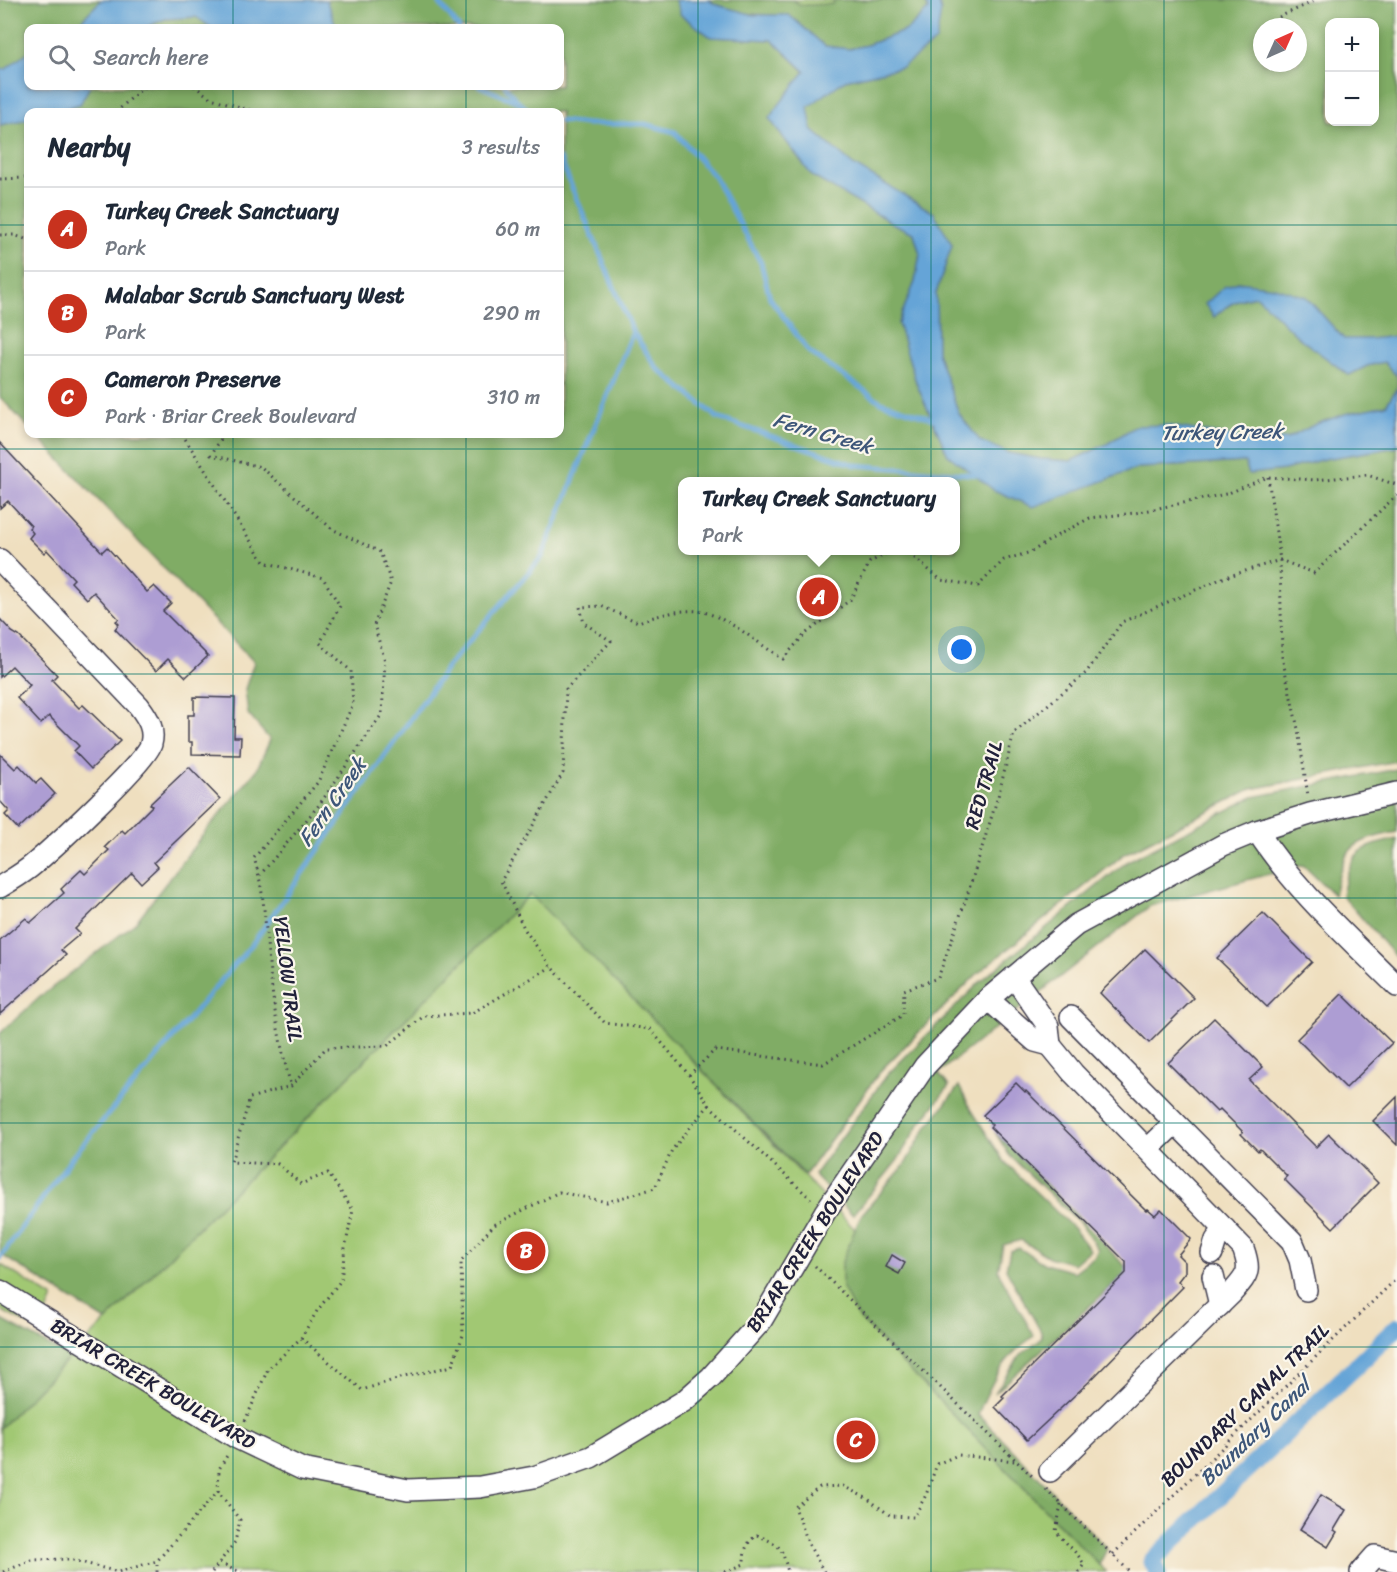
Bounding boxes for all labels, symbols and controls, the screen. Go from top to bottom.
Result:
north arrow [1253,18,1307,72]
map controls [1325,18,1379,126]
button: + [1325,18,1379,72]
search box [24,24,564,90]
text: Search here [93,38,209,77]
icon: search [45,41,78,74]
button: − [1325,72,1379,126]
text: Nearby [48,124,130,170]
text: 3 results [462,130,540,165]
text: Turkey Creek Sanctuary [105,192,339,231]
text: A [61,212,74,247]
text: 60 m [495,212,540,247]
text: Park [105,231,146,266]
text: Malabar Scrub Sanctuary West [105,276,404,315]
text: B [61,296,74,331]
text: 290 m [483,296,540,331]
text: Park [105,315,146,350]
text: Cameron Preserve [105,360,281,399]
text: C [61,380,74,415]
text: 310 m [487,380,540,415]
text: Park · Briar Creek Boulevard [105,399,356,434]
water label: Fern Creek [769,401,880,466]
water label: Turkey Creek [1161,412,1286,452]
popup [678,477,960,555]
text: Turkey Creek Sanctuary [702,479,936,518]
text: Park [702,518,743,553]
pin: A [800,574,838,620]
your location [947,635,976,664]
street label: RED TRAIL [955,736,1014,834]
water label: Fern Creek [287,747,378,854]
street label: YELLOW TRAIL [263,914,313,1044]
street label: BRIAR CREEK BOULEVARD [736,1124,894,1340]
pin: B [506,1228,546,1274]
street label: BRIAR CREEK BOULEVARD [44,1309,263,1459]
street label: BOUNDARY CANAL TRAIL [1152,1314,1339,1496]
water label: Boundary Canal [1190,1365,1324,1496]
pin: C [836,1418,876,1462]

